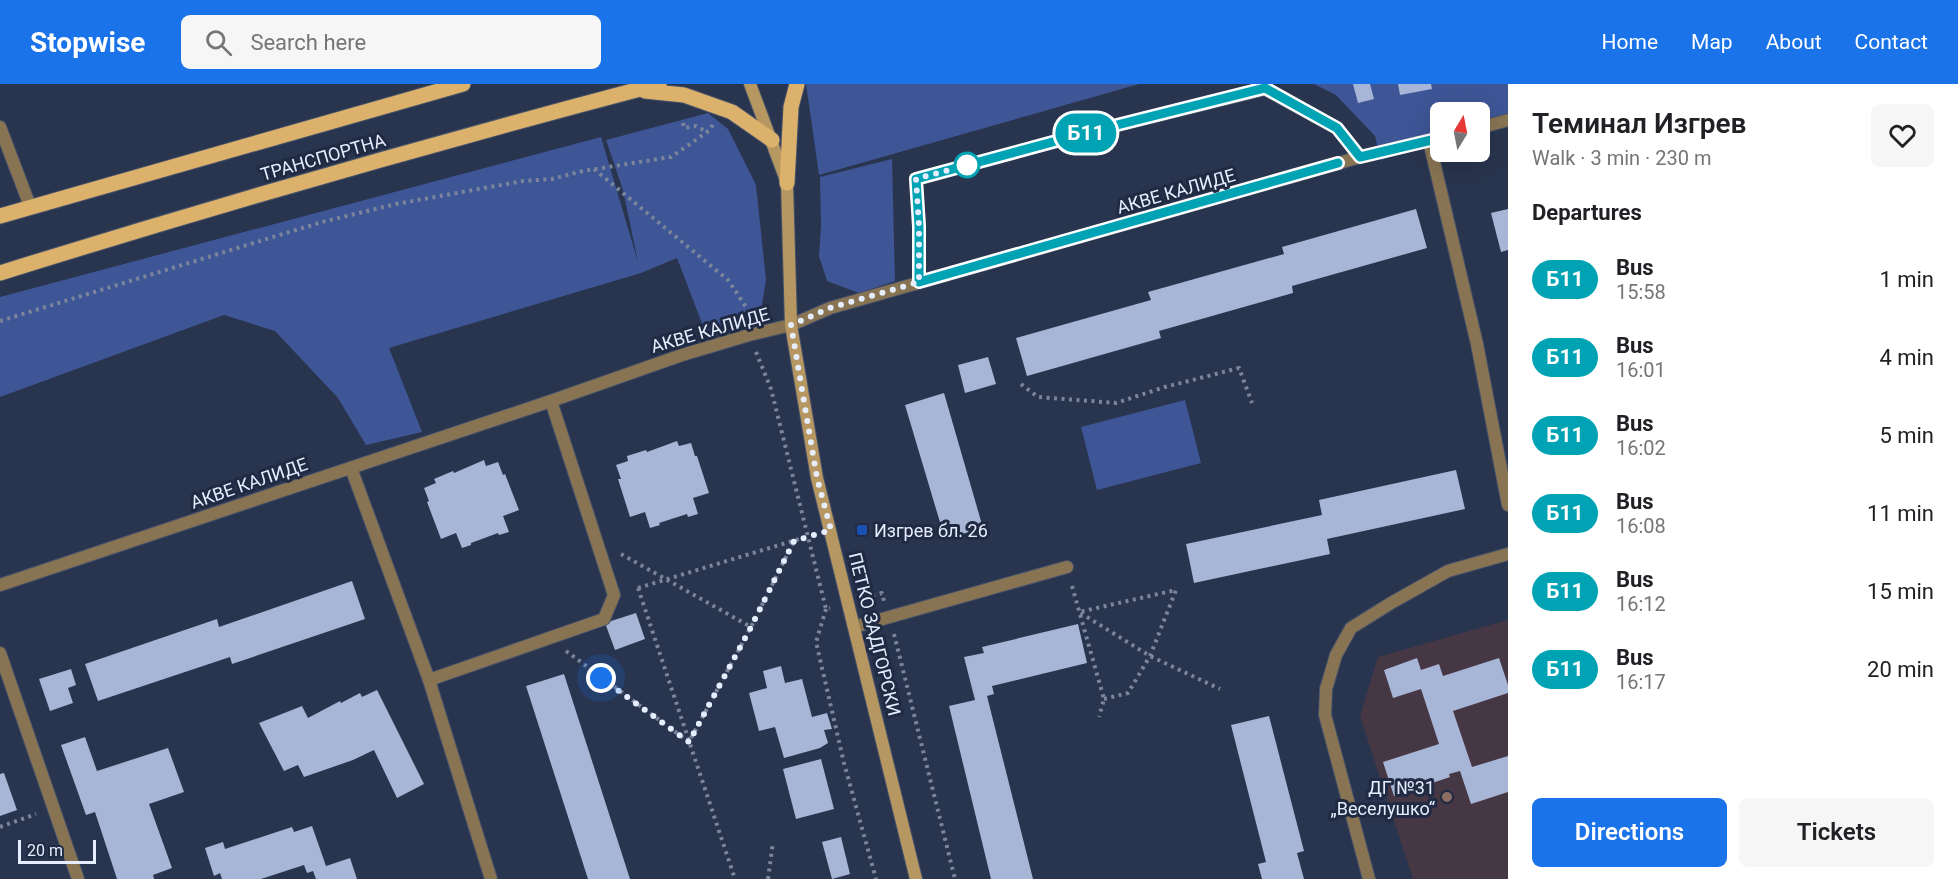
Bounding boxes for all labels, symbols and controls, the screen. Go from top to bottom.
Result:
search box [181,15,601,69]
text: Stopwise [30,26,145,59]
icon: search [202,26,235,59]
text: Search here [250,30,366,55]
text: Home [1602,30,1658,54]
text: Map [1691,30,1733,54]
text: About [1766,30,1822,54]
text: Contact [1855,30,1928,54]
north arrow [1430,102,1490,162]
map controls [1430,102,1490,162]
button: heart [1871,104,1934,167]
text: Теминал Изгрев [1532,107,1746,140]
line badge: Б11 [1052,113,1120,152]
text: Б11 [1067,121,1105,145]
street label: ТРАНСПОРТНА [258,129,388,185]
text: Walk · 3 min · 230 m [1532,146,1711,170]
unlabelled marker [954,152,980,178]
street label: АКВЕ КАЛИДЕ [1114,164,1238,218]
text: Departures [1532,200,1642,225]
text: Bus [1616,255,1654,280]
text: Б11 [1546,267,1584,291]
text: 1 min [1879,267,1934,292]
text: 15:58 [1616,280,1666,304]
street label: АКВЕ КАЛИДЕ [648,303,772,357]
text: Bus [1616,333,1654,358]
text: Б11 [1546,345,1584,369]
text: 4 min [1879,345,1934,370]
text: 16:01 [1616,358,1666,382]
text: Bus [1616,411,1654,436]
text: Б11 [1546,423,1584,447]
text: 5 min [1879,423,1934,448]
text: 16:02 [1616,436,1666,460]
street label: АКВЕ КАЛИДЕ [188,453,310,513]
text: Bus [1616,489,1654,514]
text: Б11 [1546,501,1584,525]
text: 11 min [1867,501,1934,526]
text: 16:08 [1616,514,1666,538]
place label: Изгрев бл. 26 [874,520,988,541]
marker: Изгрев бл. 26 [855,523,869,537]
street label: ПЕТКО ЗАДГОРСКИ [845,550,905,718]
text: Bus [1616,567,1654,592]
text: Б11 [1546,579,1584,603]
text: 15 min [1867,579,1934,604]
text: 16:12 [1616,592,1666,616]
text: Bus [1616,645,1654,670]
text: Б11 [1546,657,1584,681]
text: 20 min [1867,657,1934,682]
your location [586,663,616,693]
text: 16:17 [1616,670,1666,694]
place label: ДГ №31 „Веселушко“ [1331,777,1436,819]
marker: ДГ №31 „Веселушко“ [1440,790,1454,804]
button: Directions [1532,798,1727,867]
button: Tickets [1739,798,1934,867]
scale bar [18,837,96,864]
text: 20 m [27,841,63,860]

